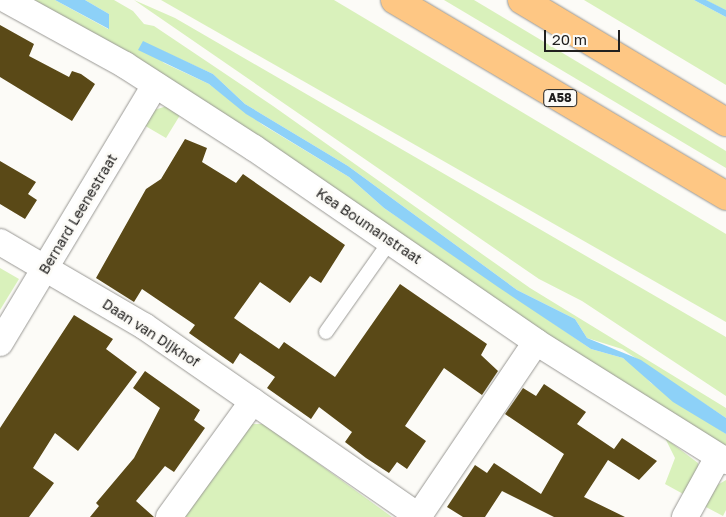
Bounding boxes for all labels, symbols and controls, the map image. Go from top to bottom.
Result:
scale bar [546,20,622,52]
text: 20 m [552,30,587,48]
road number: A58 [542,89,578,108]
street label: Bernard Leenestraat [35,151,121,277]
street label: Kea Boumanstraat [313,184,425,268]
street label: Daan van Dijkhof [99,295,203,371]

